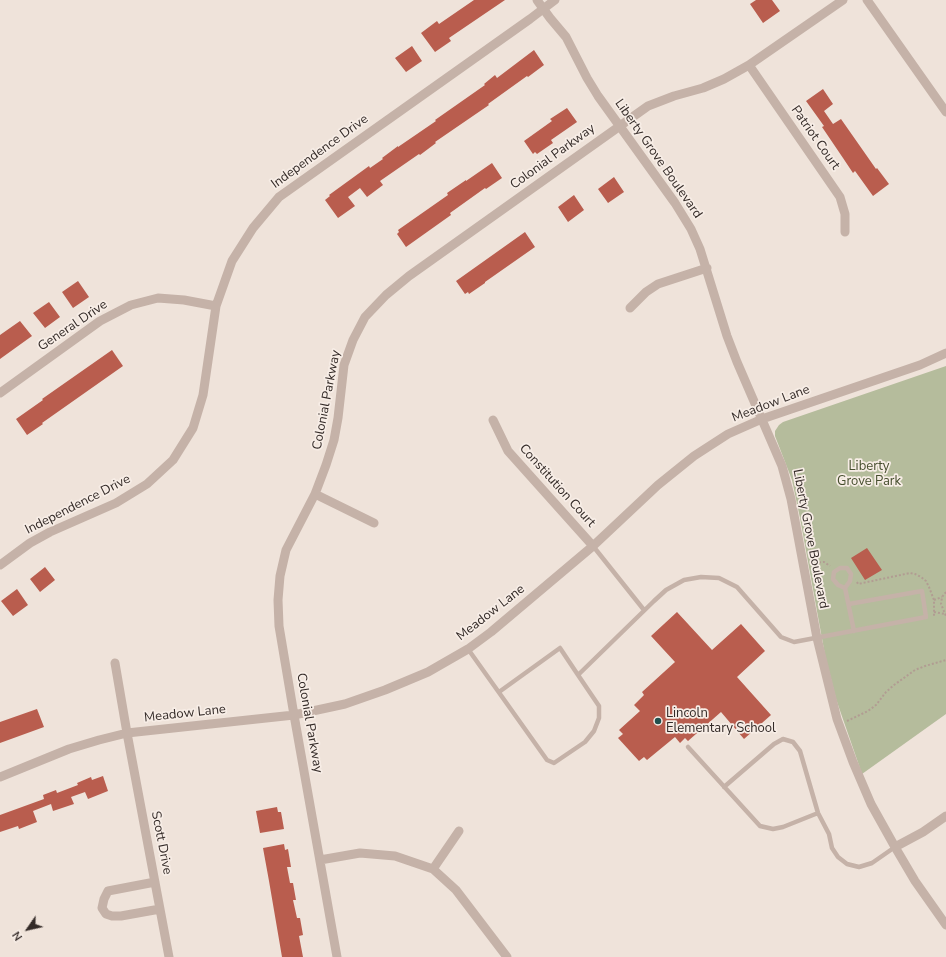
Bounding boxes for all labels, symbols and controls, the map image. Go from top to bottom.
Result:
street label: Liberty Grove Boulevard [611,96,705,222]
street label: Patriot Court [787,103,843,173]
street label: Independence Drive [269,112,371,192]
street label: Colonial Parkway [508,121,598,193]
street label: General Drive [35,297,111,355]
street label: Colonial Parkway [310,349,344,451]
street label: Meadow Lane [730,382,812,426]
street label: Constitution Court [516,441,598,531]
park label: Liberty Grove Park [837,459,901,490]
street label: Liberty Grove Boulevard [789,468,831,610]
street label: Independence Drive [23,472,133,538]
street label: Meadow Lane [454,582,528,644]
street label: Colonial Parkway [293,672,325,774]
street label: Meadow Lane [143,702,227,726]
place label: Lincoln Elementary School [666,706,776,737]
marker: Lincoln Elementary School [653,716,663,726]
street label: Scott Drive [147,810,175,876]
north arrow [8,909,48,949]
text: N [9,928,26,944]

